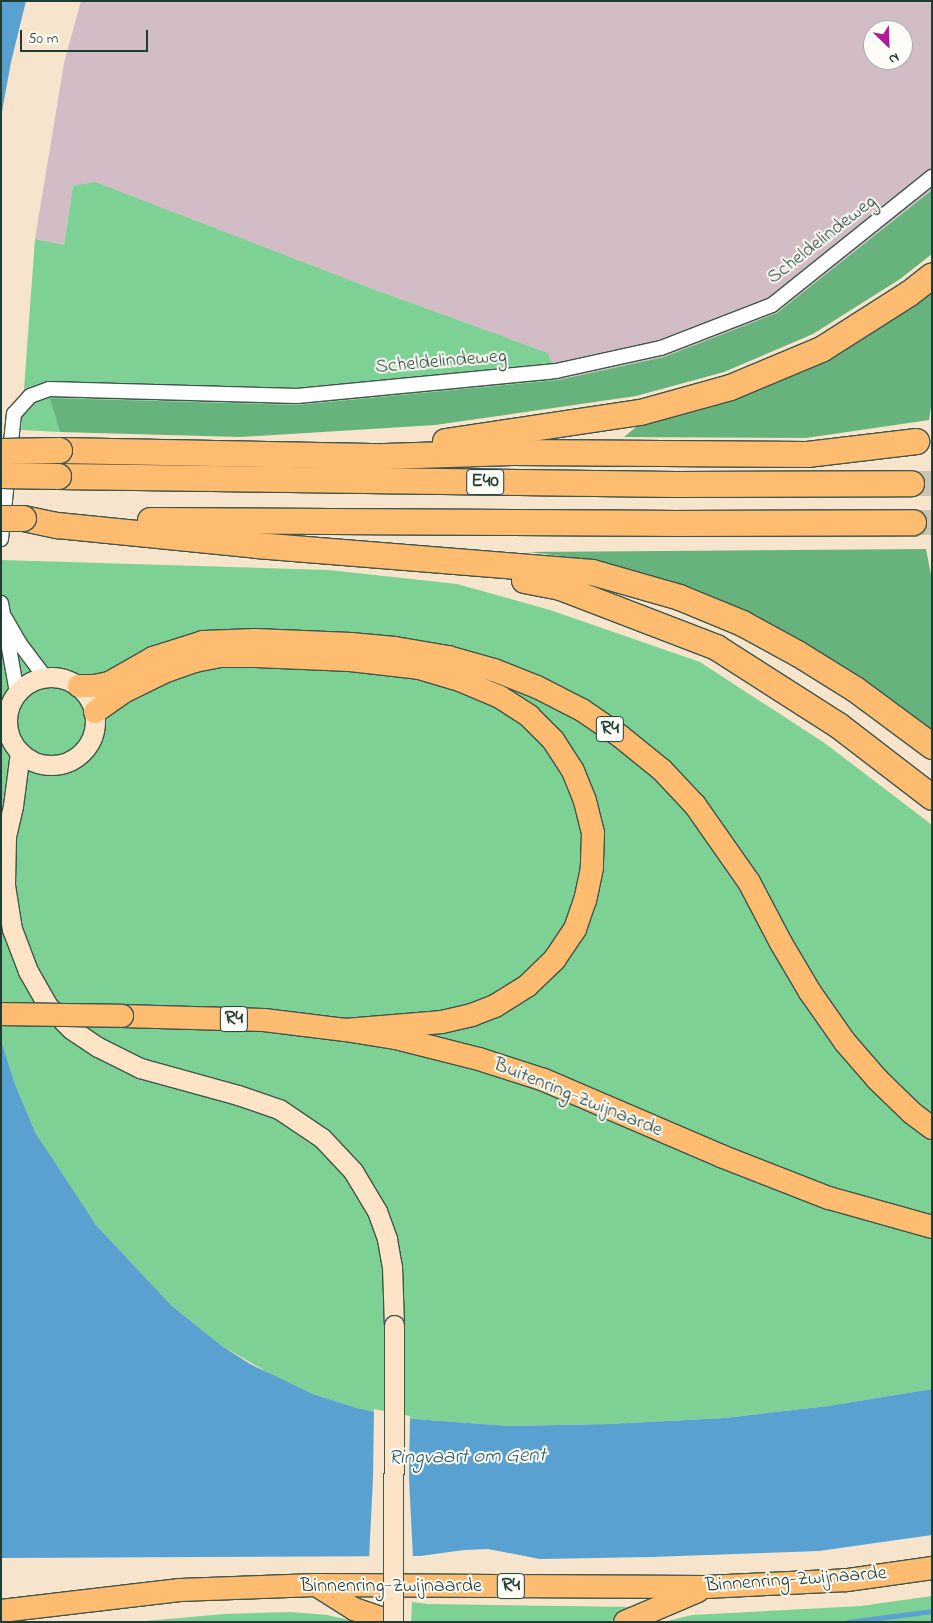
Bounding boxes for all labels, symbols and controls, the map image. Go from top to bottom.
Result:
scale bar [22,20,150,52]
north arrow [863,20,913,70]
text: 50 m [28,28,58,50]
text: N [885,47,902,70]
street label: Scheldelindeweg [763,190,881,290]
street label: Scheldelindeweg [374,344,508,380]
road number: E40 [465,466,505,498]
road number: R4 [595,712,625,746]
road number: R4 [219,1002,249,1036]
street label: Buitenring-Zwijnaarde [490,1053,666,1143]
water label: Ringvaart om Gent [388,1443,546,1471]
street label: Binnenring-Zwijnaarde [705,1562,887,1598]
road number: R4 [496,1570,526,1602]
street label: Binnenring-Zwijnaarde [300,1574,482,1598]

